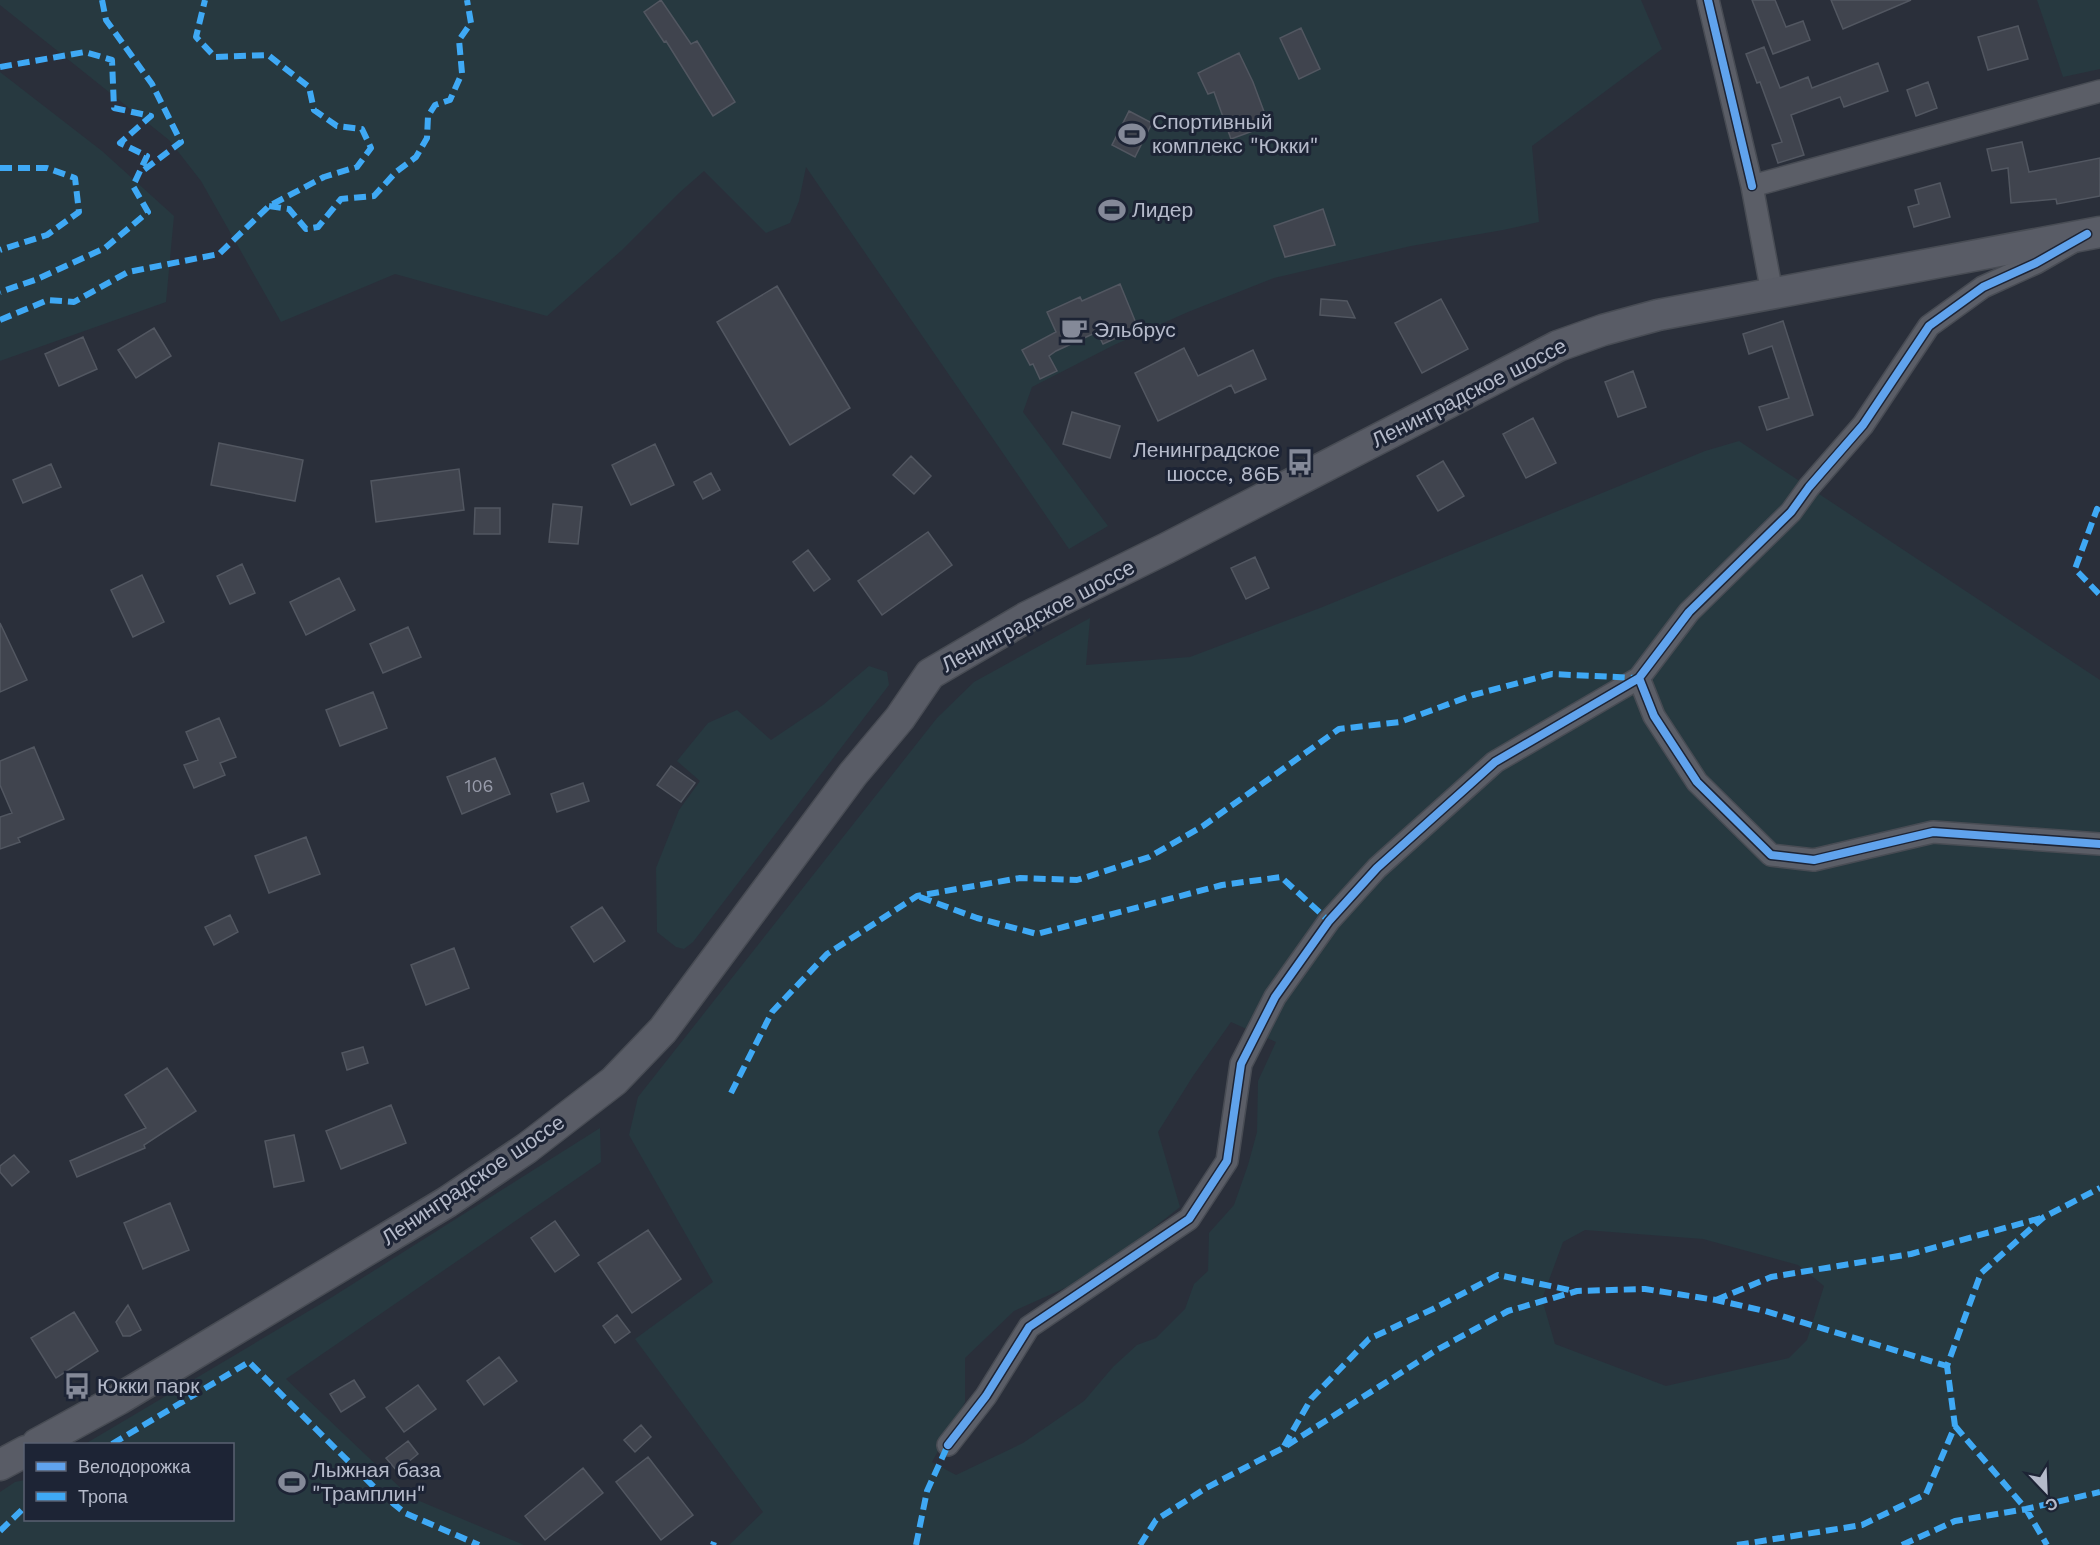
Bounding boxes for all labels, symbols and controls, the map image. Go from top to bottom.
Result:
place label: Спортивный комплекс "Юкки" [1152,109,1318,158]
sports icon: Спортивный комплекс "Юкки" [1117,119,1147,149]
sports icon: Лидер [1097,195,1127,225]
place label: Лидер [1132,197,1193,222]
cafe icon: Эльбрус [1059,315,1089,345]
place label: Эльбрус [1094,317,1176,342]
street label: Ленинградское шоссе [1367,333,1570,453]
place label: Ленинградское шоссе, 86Б [1133,437,1280,486]
bus stop icon: Ленинградское шоссе, 86Б [1285,447,1315,477]
street label: Ленинградское шоссе [937,554,1139,677]
house number: 106 [464,775,494,796]
street label: Ленинградское шоссе [376,1109,569,1250]
bus stop icon: Юкки парк [62,1371,92,1401]
place label: Юкки парк [97,1373,200,1398]
legend [24,1443,234,1521]
text: Велодорожка [78,1456,191,1477]
place label: Лыжная база "Трамплин" [312,1457,441,1506]
north arrow [2016,1461,2076,1521]
sports icon: Лыжная база "Трамплин" [277,1467,307,1497]
text: Тропа [78,1486,129,1507]
text: С [2042,1493,2061,1516]

